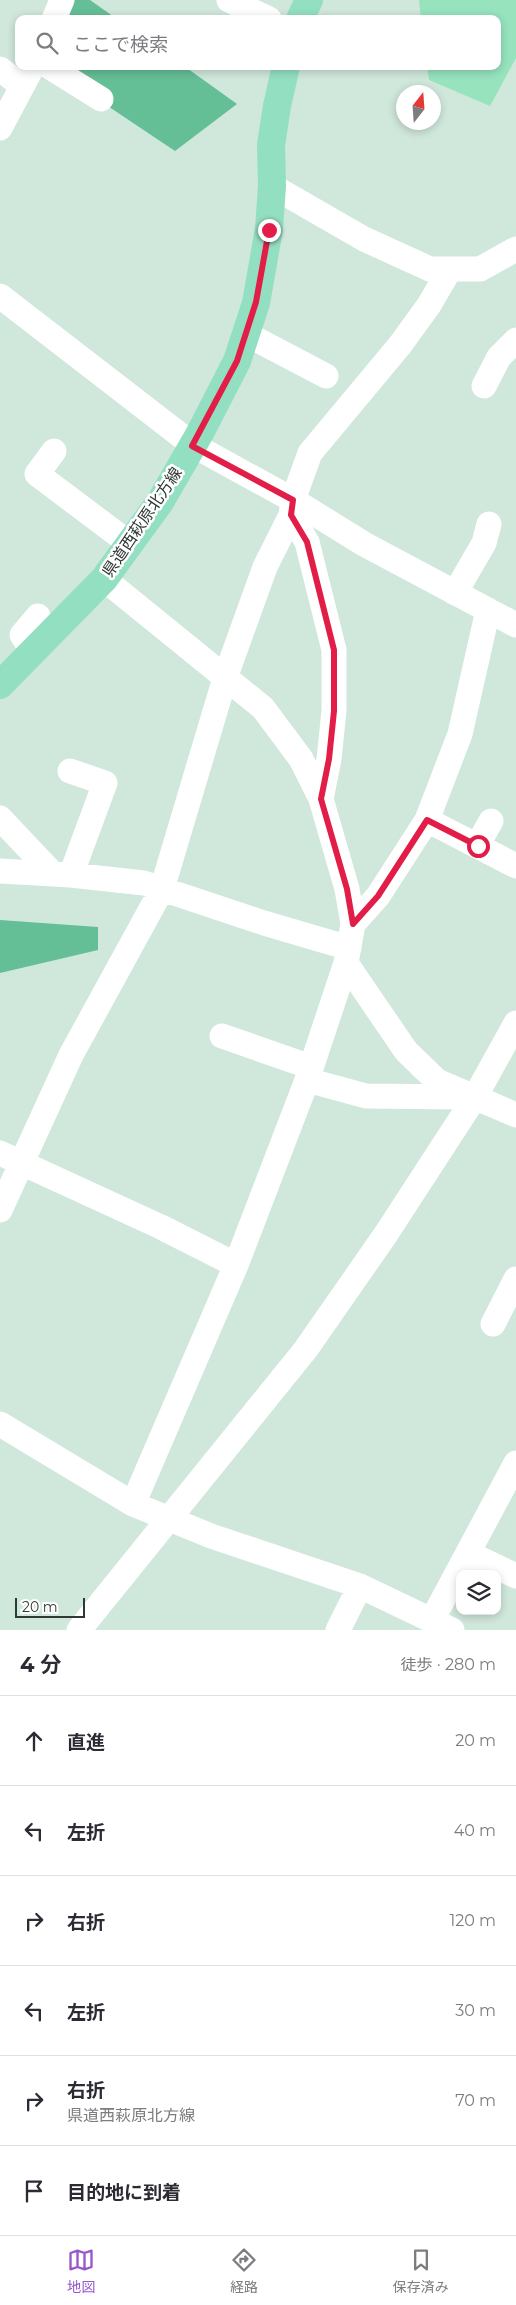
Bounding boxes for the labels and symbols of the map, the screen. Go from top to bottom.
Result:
north arrow [396,85,441,130]
route end [258,219,281,242]
street label: 県道西萩原北方線 [98,464,186,580]
route start [467,835,490,858]
scale bar [15,1595,85,1618]

